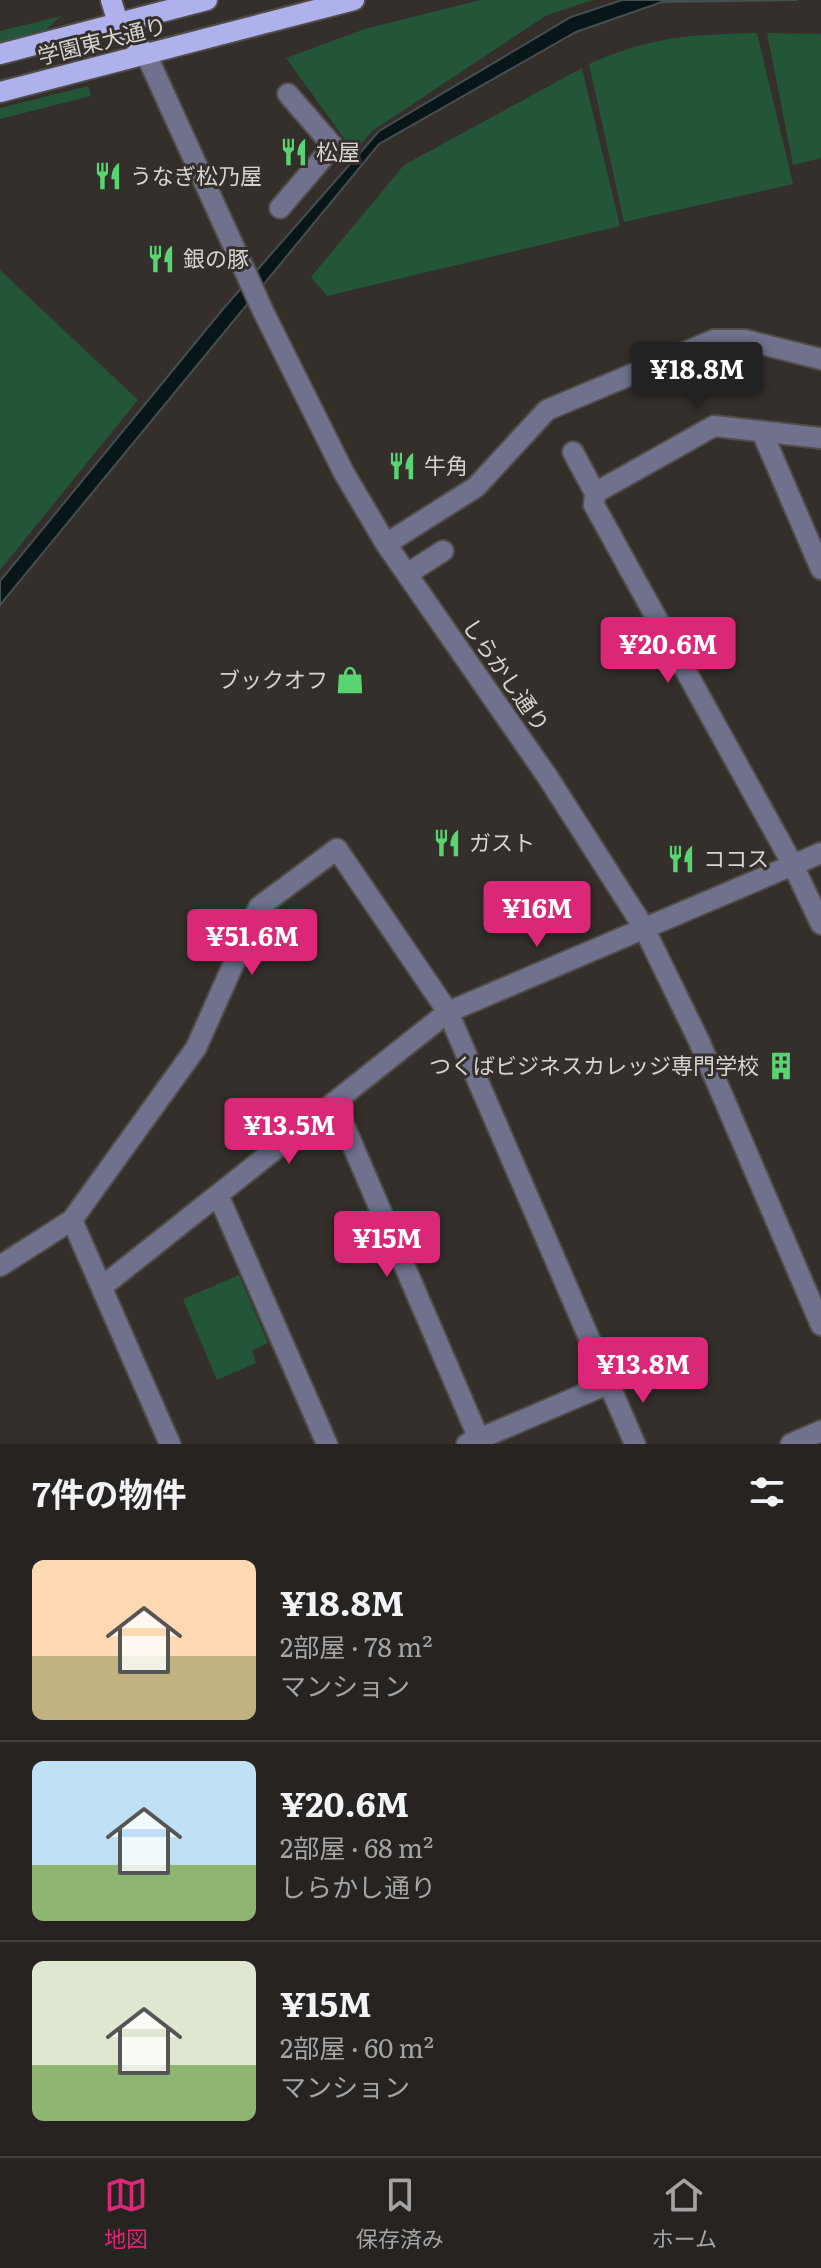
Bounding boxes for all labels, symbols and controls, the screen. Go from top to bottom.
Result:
street label: 学園東大通り [34,8,170,72]
place label: 松屋 [316,134,360,167]
restaurant icon: 松屋 [279,137,309,167]
place label: うなぎ松乃屋 [130,158,262,191]
restaurant icon: うなぎ松乃屋 [93,161,123,191]
place label: 銀の豚 [183,241,249,274]
restaurant icon: 銀の豚 [146,244,176,274]
pin: ¥18.8M [632,342,762,410]
text: ¥18.8M [649,348,745,387]
place label: 牛角 [424,448,468,481]
restaurant icon: 牛角 [387,451,417,481]
street label: しらかし通り [456,611,559,738]
pin: ¥20.6M [603,617,733,685]
text: ¥20.6M [619,623,717,662]
place label: ブックオフ [218,662,328,695]
shop icon: ブックオフ [335,665,365,695]
place label: ガスト [469,825,535,858]
restaurant icon: ガスト [432,828,462,858]
place label: ココス [703,841,769,874]
restaurant icon: ココス [666,844,696,874]
pin: ¥16M [490,881,584,949]
text: ¥16M [501,887,573,926]
pin: ¥51.6M [187,909,317,977]
text: ¥51.6M [205,915,299,954]
place label: つくばビジネスカレッジ専門学校 [429,1048,759,1081]
building icon: つくばビジネスカレッジ専門学校 [766,1051,796,1081]
pin: ¥13.5M [224,1098,354,1166]
text: ¥13.5M [242,1104,336,1143]
pin: ¥15M [340,1211,434,1279]
text: ¥15M [352,1217,422,1256]
pin: ¥13.8M [578,1337,708,1405]
text: ¥13.8M [596,1343,690,1382]
text: 7件の物件 [32,1467,186,1517]
icon: filters [745,1470,789,1514]
text: ¥18.8M [280,1576,404,1626]
icon: home [96,1592,192,1688]
text: 2部屋 · 78 m² [280,1626,433,1665]
text: マンション [280,1665,410,1704]
text: ¥20.6M [280,1777,409,1827]
icon: home [96,1793,192,1889]
text: 2部屋 · 68 m² [280,1827,433,1866]
text: しらかし通り [280,1866,436,1905]
text: ¥15M [280,1977,372,2027]
icon: home [96,1993,192,2089]
text: 2部屋 · 60 m² [280,2027,434,2066]
text: マンション [280,2066,410,2105]
tab: 地図 [104,2173,148,2254]
tab: 保存済み [356,2173,444,2254]
tab: ホーム [652,2173,717,2254]

